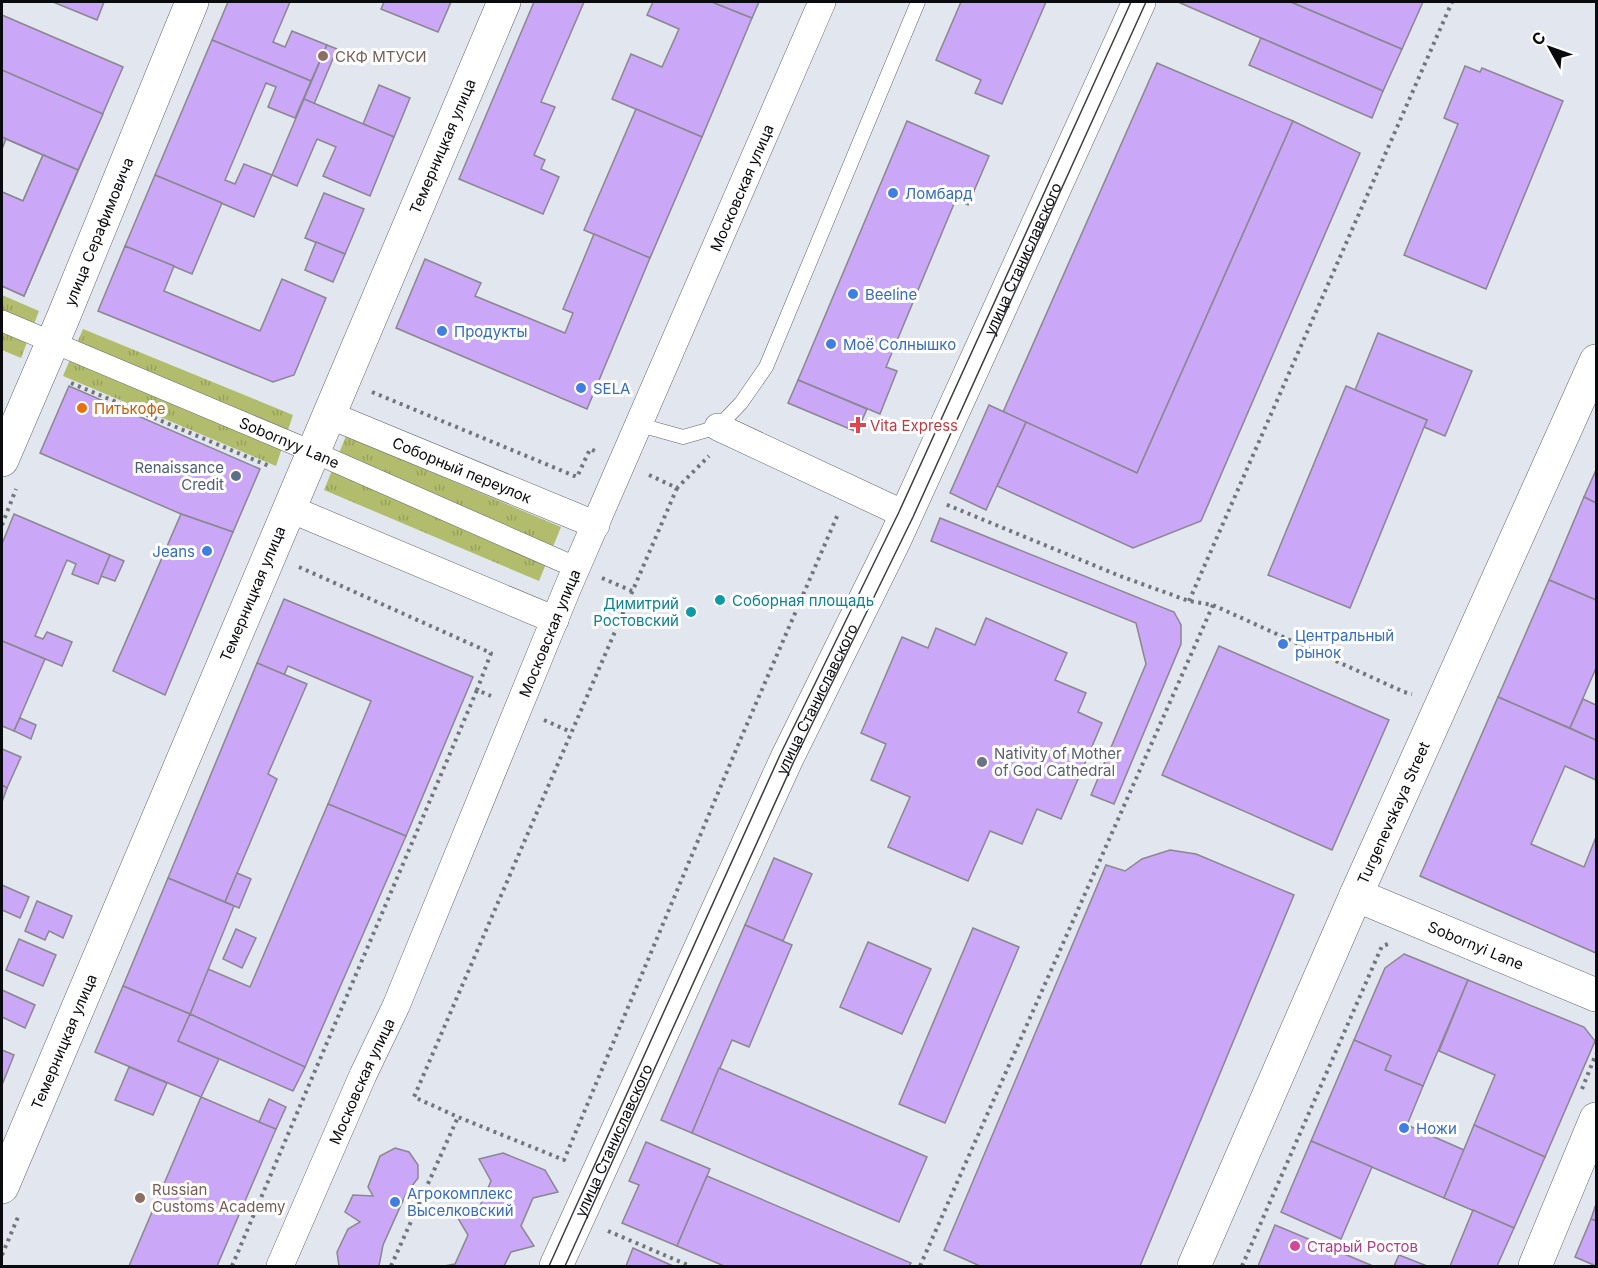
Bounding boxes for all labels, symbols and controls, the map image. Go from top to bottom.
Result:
north arrow [1520,18,1580,78]
text: С [1527,27,1550,49]
place label: СКФ МТУСИ [335,47,427,66]
marker: СКФ МТУСИ [316,49,330,63]
street label: Темерницкая улица [405,76,479,217]
street label: Московская улица [705,121,777,254]
street label: улица Серафимовича [60,154,137,309]
street label: улица Станиславского [979,179,1065,338]
place label: Ломбард [905,184,973,203]
marker: Ломбард [886,186,900,200]
place label: Beeline [865,285,917,304]
marker: Beeline [846,287,860,301]
place label: Продукты [454,322,528,341]
marker: Продукты [435,324,449,338]
place label: Моё Солнышко [843,335,956,354]
marker: Моё Солнышко [824,337,838,351]
place label: SELA [593,379,630,398]
marker: SELA [574,381,588,395]
place label: Питькофе [94,399,166,418]
marker: Питькофе [75,401,89,415]
street label: Sobornyy Lane [237,412,343,472]
place label: Vita Express [870,416,958,435]
marker: Vita Express [851,418,865,432]
street label: Соборный переулок [390,433,534,507]
place label: Renaissance Credit [134,458,224,494]
marker: Renaissance Credit [229,469,243,483]
street label: Темерницкая улица [215,523,289,664]
place label: Jeans [152,542,195,561]
marker: Jeans [200,544,214,558]
street label: Московская улица [514,566,584,700]
place label: Соборная площадь [732,591,874,610]
marker: Соборная площадь [713,593,727,607]
place label: Димитрий Ростовский [593,594,679,630]
marker: Димитрий Ростовский [684,605,698,619]
street label: улица Станиславского [771,620,861,777]
place label: Центральный рынок [1295,626,1394,662]
marker: Центральный рынок [1276,637,1290,651]
street label: Turgenevskaya Street [1353,738,1433,887]
place label: Nativity of Mother of God Cathedral [994,744,1122,780]
marker: Nativity of Mother of God Cathedral [975,755,989,769]
street label: Sobornyi Lane [1425,917,1527,973]
street label: Темерницкая улица [26,971,100,1112]
street label: Московская улица [325,1015,398,1147]
street label: улица Станиславского [570,1061,656,1220]
place label: Ножи [1416,1119,1457,1138]
marker: Ножи [1397,1121,1411,1135]
place label: Russian Customs Academy [152,1180,286,1216]
place label: Агрокомплекс Выселковский [407,1184,514,1220]
marker: Russian Customs Academy [133,1191,147,1205]
marker: Агрокомплекс Выселковский [388,1195,402,1209]
place label: Старый Ростов [1307,1237,1418,1256]
marker: Старый Ростов [1288,1239,1302,1253]

